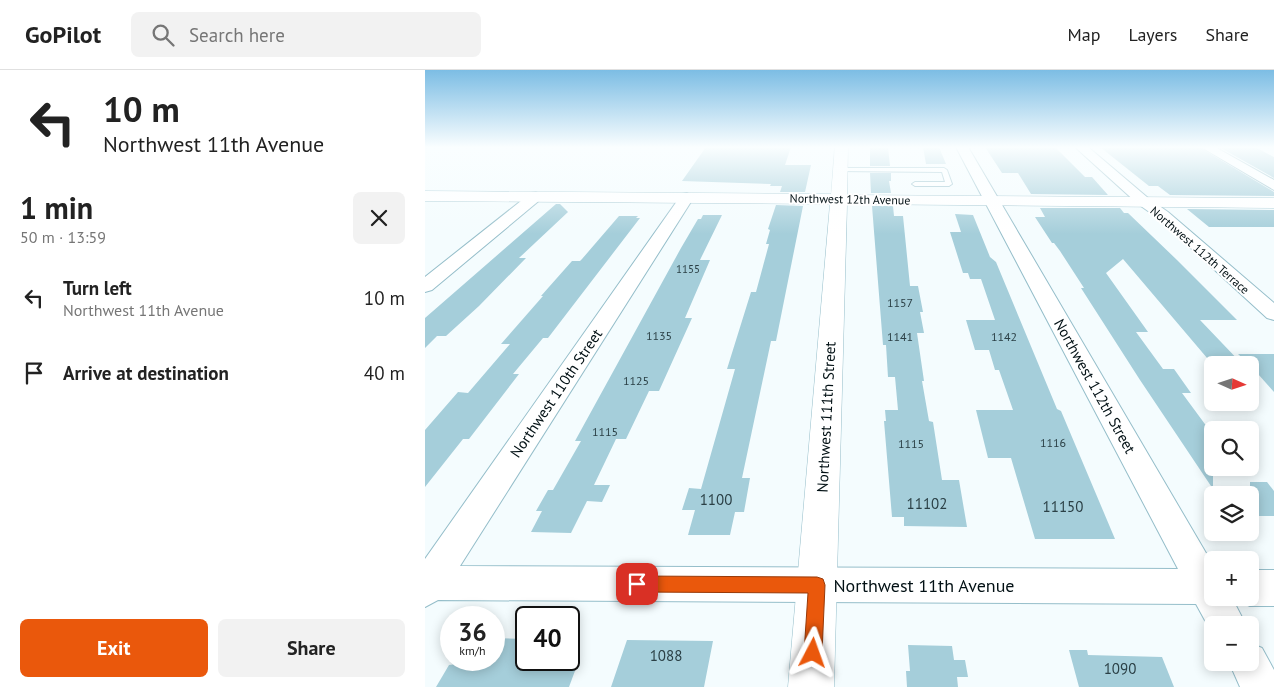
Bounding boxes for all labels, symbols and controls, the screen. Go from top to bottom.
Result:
search box [131,12,481,57]
text: GoPilot [25,19,101,50]
icon: search [149,21,177,49]
text: Search here [189,23,285,47]
text: Map [1068,23,1100,46]
text: Layers [1128,23,1177,46]
text: Share [1205,23,1249,46]
text: 10 m [103,86,180,132]
icon: left [20,90,85,155]
text: Northwest 11th Avenue [103,130,324,158]
text: 1 min [20,188,93,227]
street label: Northwest 12th Avenue [790,190,910,208]
button: close [353,192,405,244]
street label: Northwest 112th Terrace [1147,203,1253,297]
text: 50 m · 13:59 [20,227,106,247]
house number: 1155 [676,262,700,276]
text: Turn left [63,276,132,300]
icon: left [20,284,48,312]
text: 10 m [364,286,405,310]
house number: 1157 [887,295,913,310]
text: Northwest 11th Avenue [63,300,224,320]
street label: Northwest 112th Street [1050,315,1140,457]
street label: Northwest 110th Street [506,325,606,461]
house number: 1135 [646,328,672,343]
house number: 1141 [887,329,913,344]
house number: 1142 [991,329,1017,344]
street label: Northwest 111th Street [813,341,839,493]
north arrow [1204,356,1259,411]
map controls [1204,356,1259,671]
icon: arrive [20,359,48,387]
text: Arrive at destination [63,361,229,385]
text: 40 m [364,361,405,385]
house number: 1125 [623,373,649,388]
button: search [1204,421,1259,476]
house number: 1115 [592,424,618,439]
house number: 1116 [1040,435,1066,450]
house number: 1115 [898,436,924,451]
button: layers [1204,486,1259,541]
house number: 1100 [700,490,732,509]
house number: 11102 [907,494,947,513]
house number: 11150 [1043,497,1083,516]
button: + [1204,551,1259,606]
pin [616,563,658,605]
icon: arrive [623,570,651,598]
street label: Northwest 11th Avenue [833,574,1015,597]
speed limit sign: 40 [515,606,580,671]
text: 36 [458,616,487,648]
button: − [1204,616,1259,671]
button: Exit [20,619,208,677]
button: Share [218,619,405,677]
position arrow [786,626,838,678]
text: km/h [459,643,486,658]
house number: 1088 [650,646,682,665]
house number: 1090 [1104,659,1136,678]

